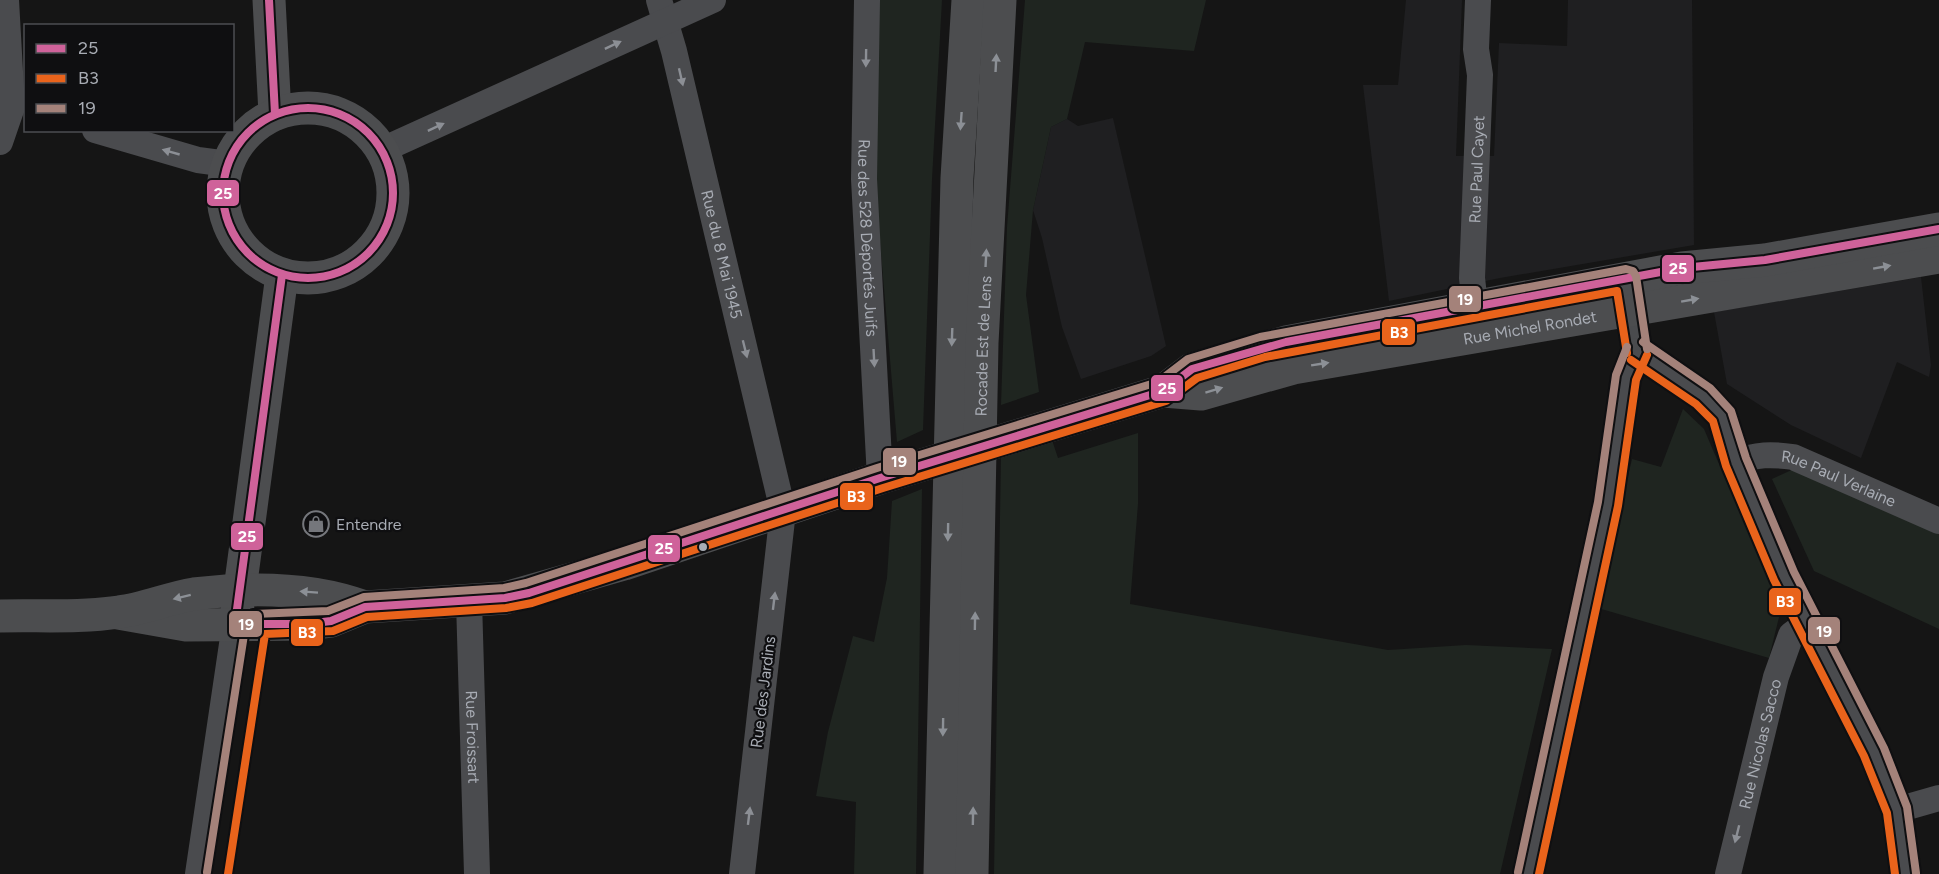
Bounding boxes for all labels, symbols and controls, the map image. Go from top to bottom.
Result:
legend [24,24,234,132]
text: 25 [78,37,98,59]
one-way arrow [604,40,622,50]
one-way arrow [861,49,871,68]
one-way arrow [992,53,1001,72]
text: B3 [78,67,99,89]
one-way arrow [676,68,686,87]
text: 19 [78,97,96,119]
one-way arrow [956,112,965,131]
street label: Rue Paul Cayet [1465,115,1488,224]
one-way arrow [427,122,445,132]
street label: Rue des 528 Déportés Juifs [854,139,882,337]
one-way arrow [162,147,180,156]
line badge: 25 [206,179,240,207]
text: 25 [214,184,232,203]
street label: Rue du 8 Mai 1945 [698,188,747,321]
one-way arrow [981,248,991,267]
line badge: 25 [1661,254,1695,283]
text: 25 [1669,259,1687,278]
one-way arrow [1873,262,1892,271]
street label: Rocade Est de Lens [971,275,995,417]
line badge: 19 [1448,285,1482,313]
text: 19 [1457,290,1473,309]
one-way arrow [1681,296,1700,305]
street label: Rue Michel Rondet [1462,306,1598,348]
line badge: B3 [1381,318,1416,346]
text: B3 [1390,323,1408,342]
one-way arrow [948,328,957,347]
one-way arrow [740,340,750,358]
one-way arrow [869,349,878,368]
one-way arrow [1311,359,1330,368]
line badge: 25 [1150,374,1184,402]
text: 25 [1158,379,1176,398]
one-way arrow [1205,385,1223,394]
street label: Rue Paul Verlaine [1780,446,1899,511]
line badge: 19 [882,447,917,476]
text: 19 [891,452,907,471]
line badge: B3 [839,482,874,511]
text: B3 [847,487,865,506]
shop icon: Entendre [301,509,331,539]
place label: Entendre [336,515,402,534]
line badge: 25 [230,522,264,551]
one-way arrow [943,523,952,542]
text: 25 [238,527,256,546]
line badge: 25 [647,534,681,563]
text: 25 [655,539,673,558]
unlabelled marker [697,541,709,553]
line badge: B3 [1768,587,1802,616]
one-way arrow [299,588,318,597]
one-way arrow [769,592,778,611]
text: B3 [1776,592,1794,611]
one-way arrow [173,593,191,603]
line badge: 19 [228,610,263,638]
one-way arrow [970,611,980,630]
text: 19 [238,615,254,634]
line badge: 19 [1807,616,1841,645]
line badge: B3 [290,618,324,647]
text: 19 [1816,622,1832,641]
text: B3 [298,623,316,642]
street label: Rue des Jardins [747,635,779,749]
street label: Rue Nicolas Sacco [1735,677,1785,811]
street label: Rue Froissart [462,690,484,784]
one-way arrow [939,717,948,736]
one-way arrow [744,806,754,825]
one-way arrow [968,806,978,825]
one-way arrow [1732,825,1742,843]

